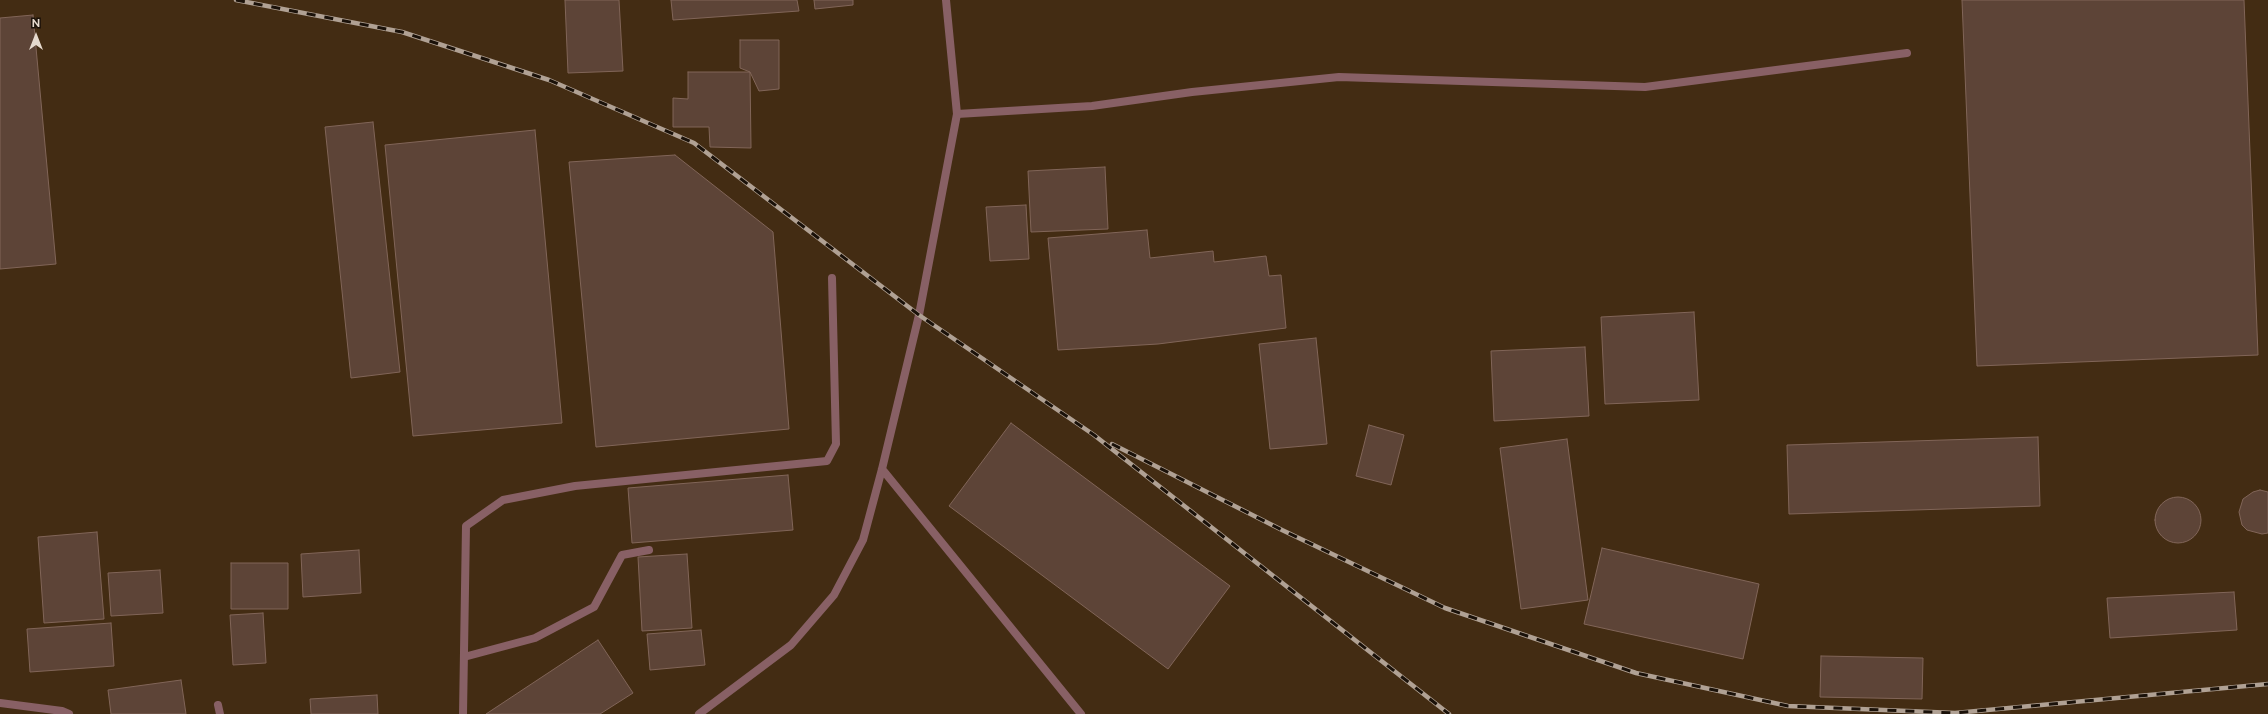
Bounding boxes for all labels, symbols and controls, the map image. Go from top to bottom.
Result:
north arrow [16,16,56,56]
text: N [32,17,40,30]

